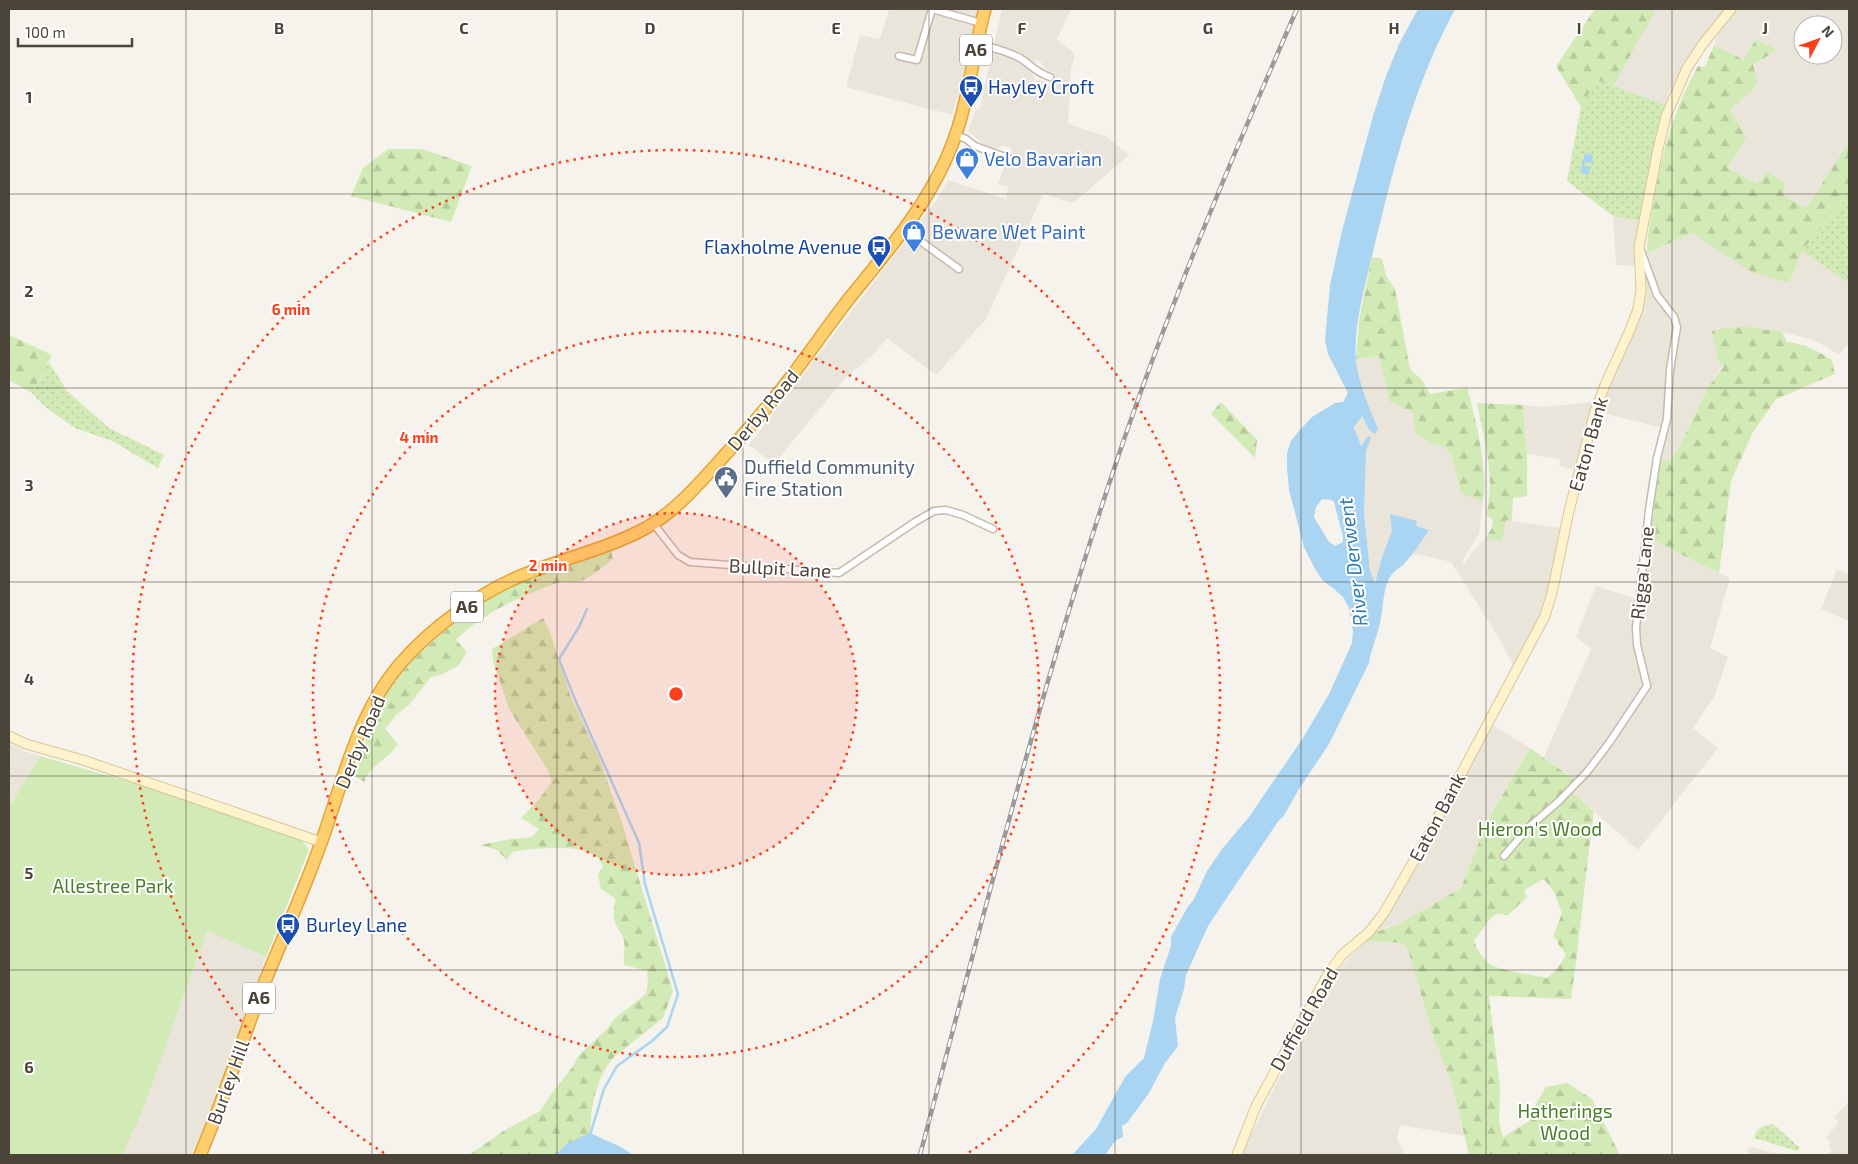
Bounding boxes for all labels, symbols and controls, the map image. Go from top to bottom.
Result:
scale bar [18,15,131,47]
north arrow [1793,15,1843,65]
text: B [274,18,284,37]
text: C [459,18,469,37]
text: D [645,18,656,37]
text: E [831,18,841,37]
text: F [1018,18,1027,37]
text: G [1203,18,1213,37]
text: H [1388,18,1400,37]
text: I [1577,18,1581,37]
text: J [1762,18,1768,37]
text: N [1818,22,1838,41]
text: 100 m [25,23,66,41]
road number: A6 [960,34,992,66]
bus stop icon: Hayley Croft [958,74,984,108]
place label: Hayley Croft [988,75,1094,98]
text: 1 [26,87,32,106]
shop icon: Velo Bavarian [954,146,980,180]
place label: Velo Bavarian [984,147,1102,170]
shop icon: Beware Wet Paint [901,219,927,253]
place label: Beware Wet Paint [932,220,1085,243]
bus stop icon: Flaxholme Avenue [866,234,892,268]
place label: Flaxholme Avenue [704,235,862,258]
text: 2 [24,281,34,300]
text: 6 min [272,300,310,318]
street label: Derby Road [722,364,803,455]
street label: Eaton Bank [1563,394,1612,494]
text: 4 min [399,428,439,446]
place label: Duffield Community Fire Station [744,455,915,500]
public building icon: Duffield Community Fire Station [713,465,739,499]
text: 3 [24,475,34,494]
water label: River Derwent [1332,496,1372,628]
street label: Rigga Lane [1625,525,1658,621]
street label: Bullpit Lane [728,553,832,582]
text: 2 min [529,556,567,574]
road number: A6 [451,592,483,622]
text: 4 [24,669,34,688]
centre of rings [667,685,685,703]
street label: Derby Road [330,692,389,792]
street label: Eaton Bank [1404,768,1470,865]
park label: Hieron's Wood [1478,817,1602,840]
text: 5 [25,863,34,882]
park label: Allestree Park [52,874,174,897]
bus stop icon: Burley Lane [275,912,301,946]
place label: Burley Lane [306,913,407,936]
street label: Duffield Road [1265,963,1342,1075]
road number: A6 [243,982,275,1014]
street label: Burley Hill [202,1036,254,1127]
text: 6 [24,1057,34,1076]
park label: Hatherings Wood [1517,1099,1613,1144]

